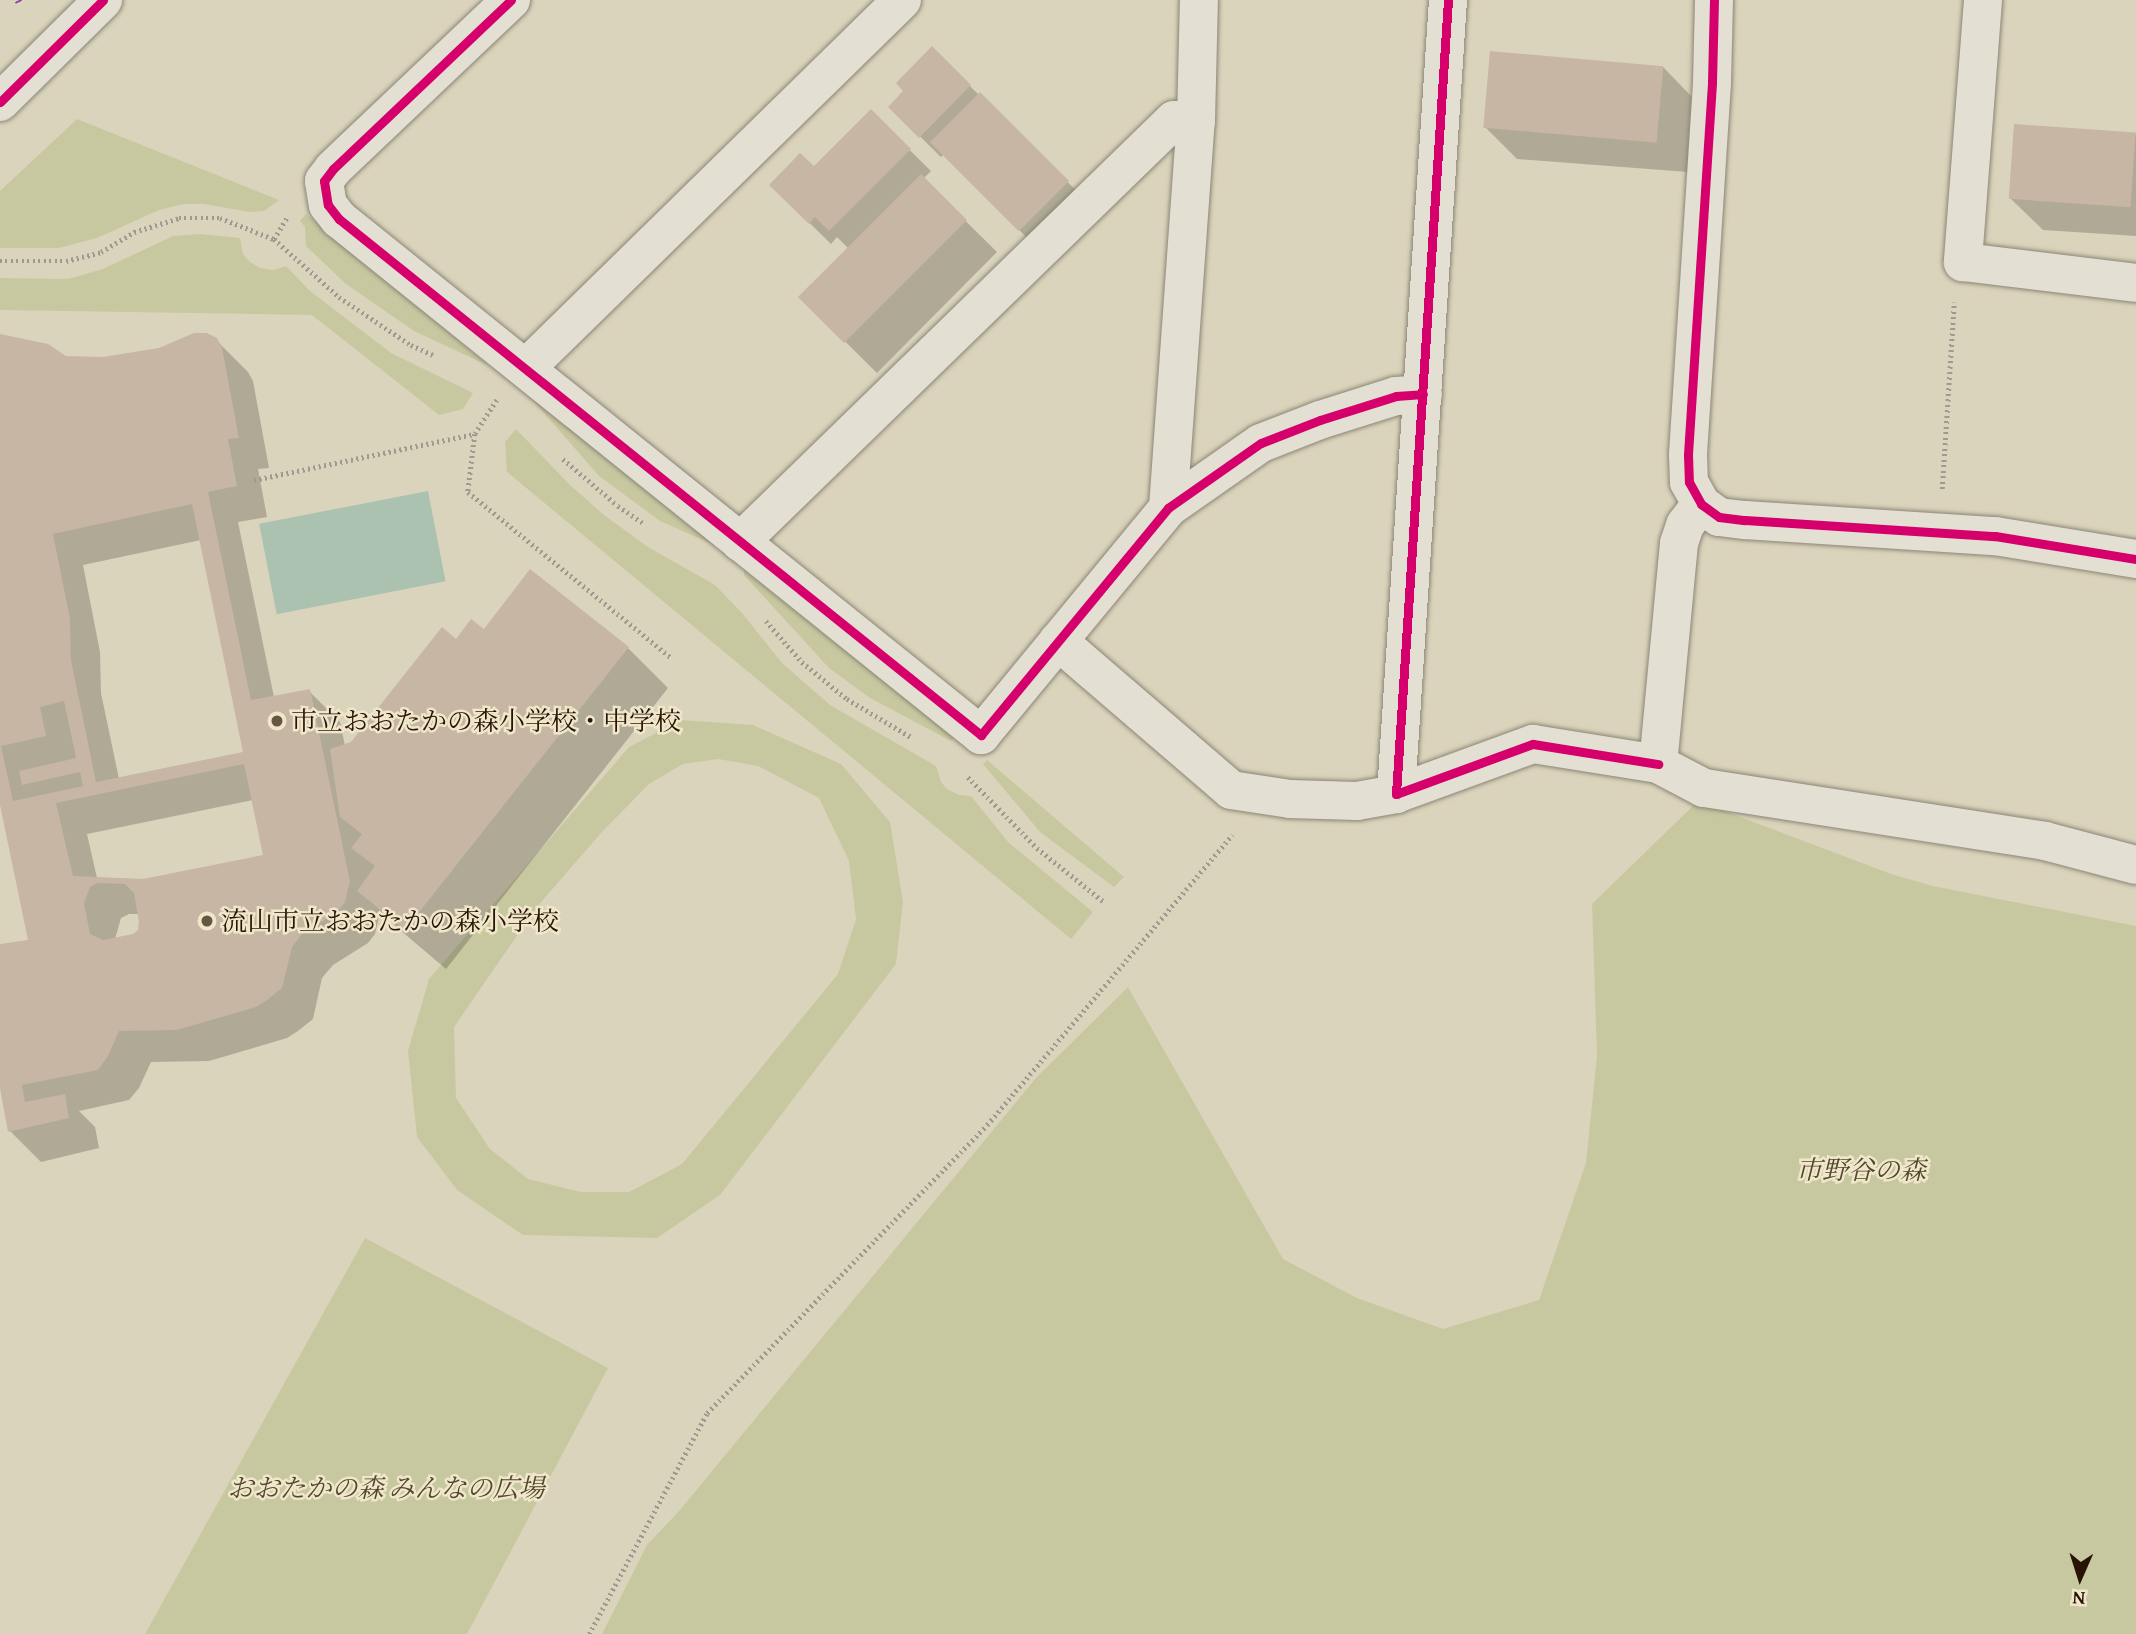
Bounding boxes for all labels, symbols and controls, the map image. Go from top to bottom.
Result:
place label: 市立おおたかの森小学校・中学校 [291,705,681,737]
marker: 市立おおたかの森小学校・中学校 [269,713,285,729]
place label: 流山市立おおたかの森小学校 [221,905,559,937]
marker: 流山市立おおたかの森小学校 [199,913,215,929]
park label: 市野谷の森 [1796,1154,1926,1186]
park label: おおたかの森 みんなの広場 [227,1472,545,1504]
north arrow [2045,1543,2115,1613]
text: N [2072,1585,2086,1613]

